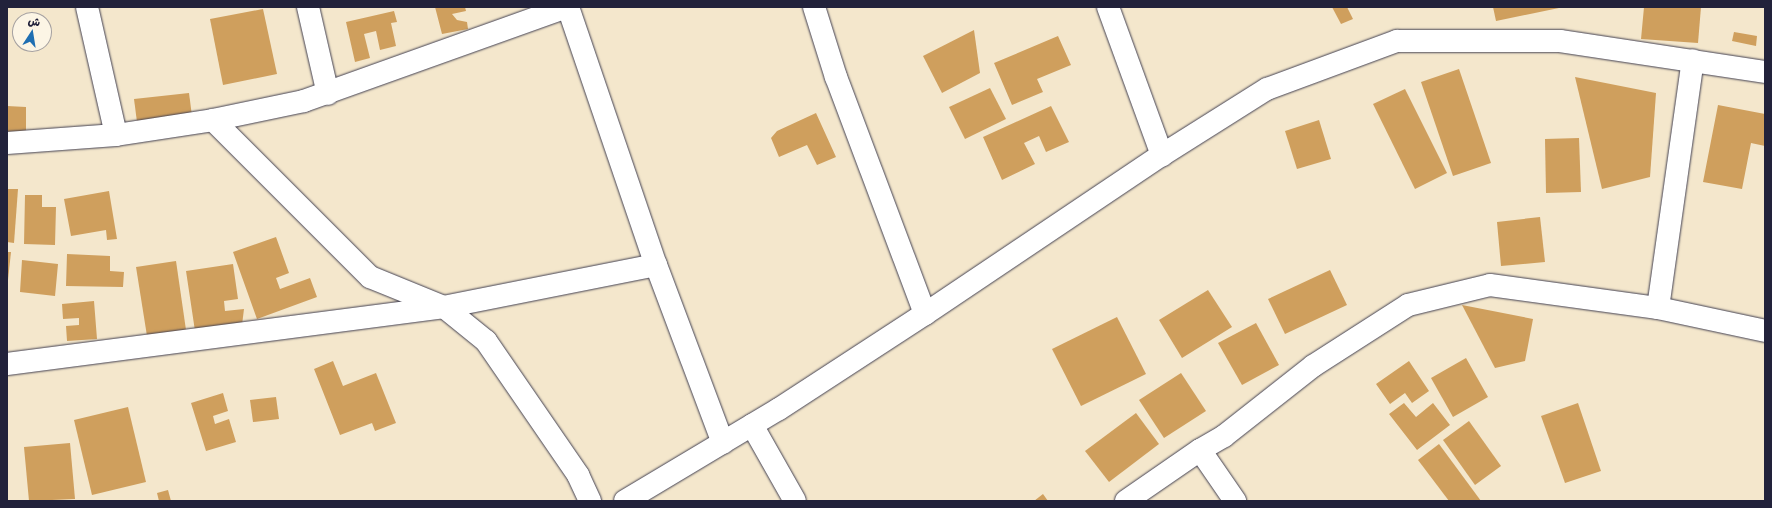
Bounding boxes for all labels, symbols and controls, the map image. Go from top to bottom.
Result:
north arrow [12,12,52,52]
text: ش [27,13,42,29]

